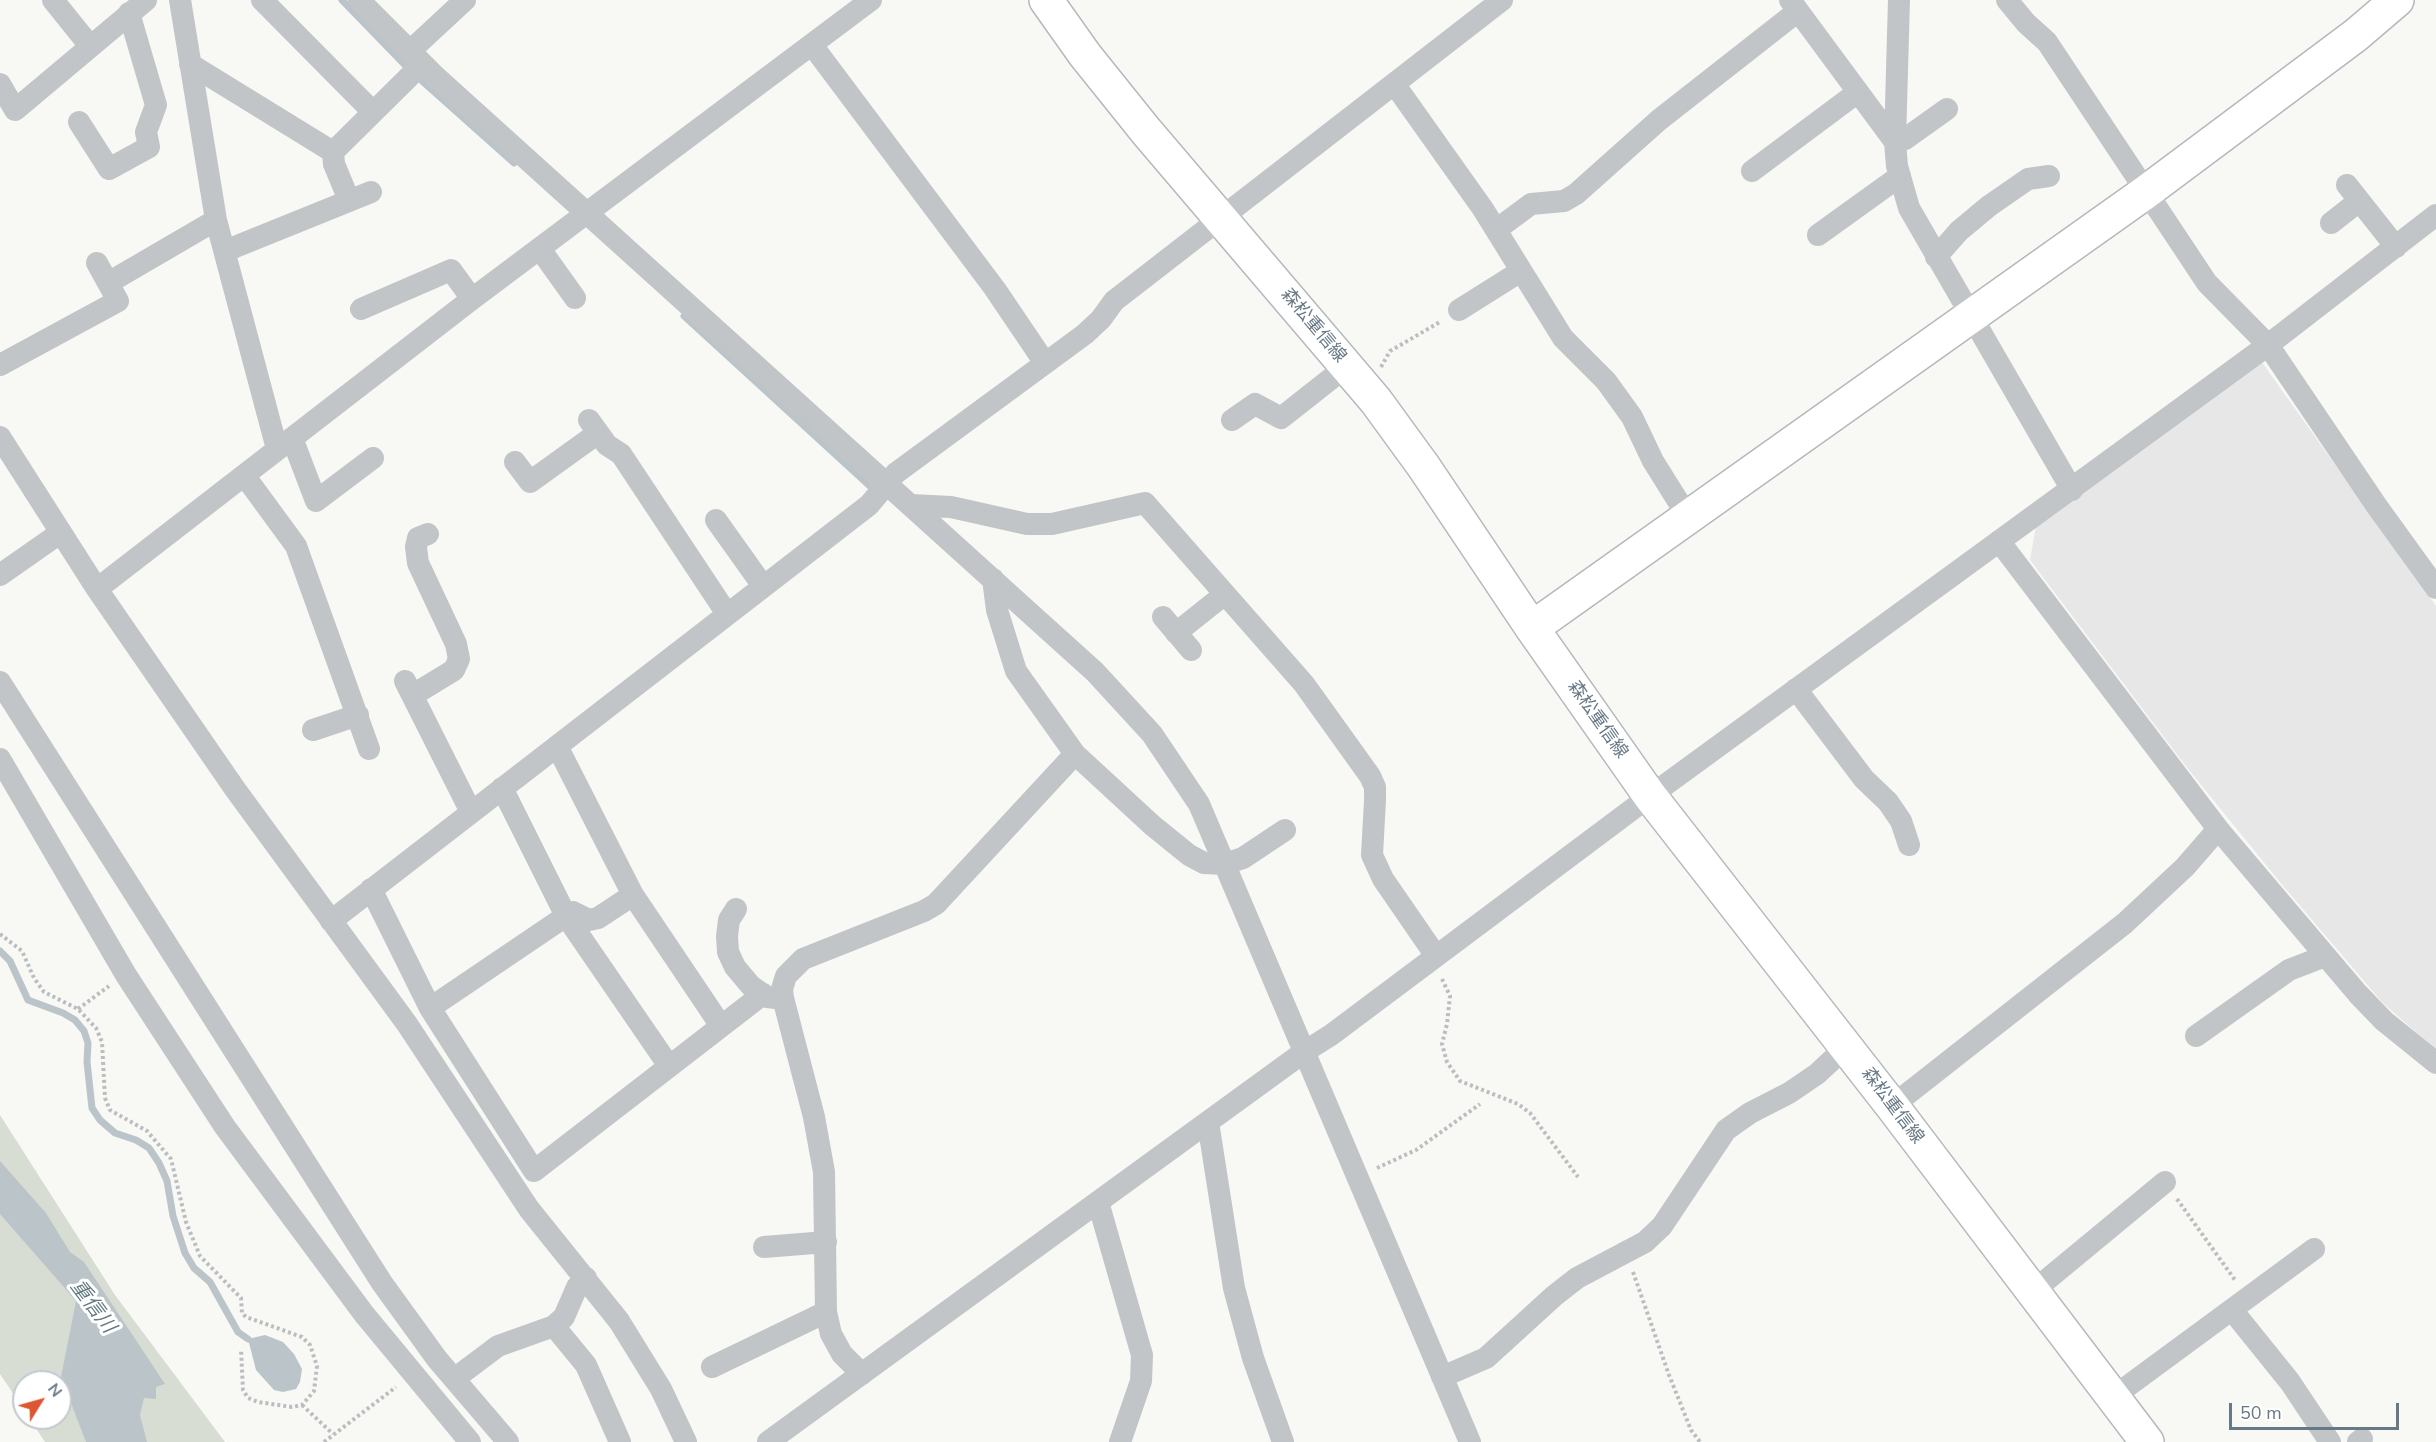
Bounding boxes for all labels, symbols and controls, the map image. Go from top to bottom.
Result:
street label: 森松重信線 [1276,285,1350,367]
street label: 森松重信線 [1562,677,1632,763]
street label: 森松重信線 [1856,1064,1928,1148]
water label: 重信川 [64,1276,120,1338]
north arrow [12,1370,72,1430]
text: N [42,1379,67,1402]
scale bar [2232,1391,2402,1429]
text: 50 m [2240,1401,2282,1425]

